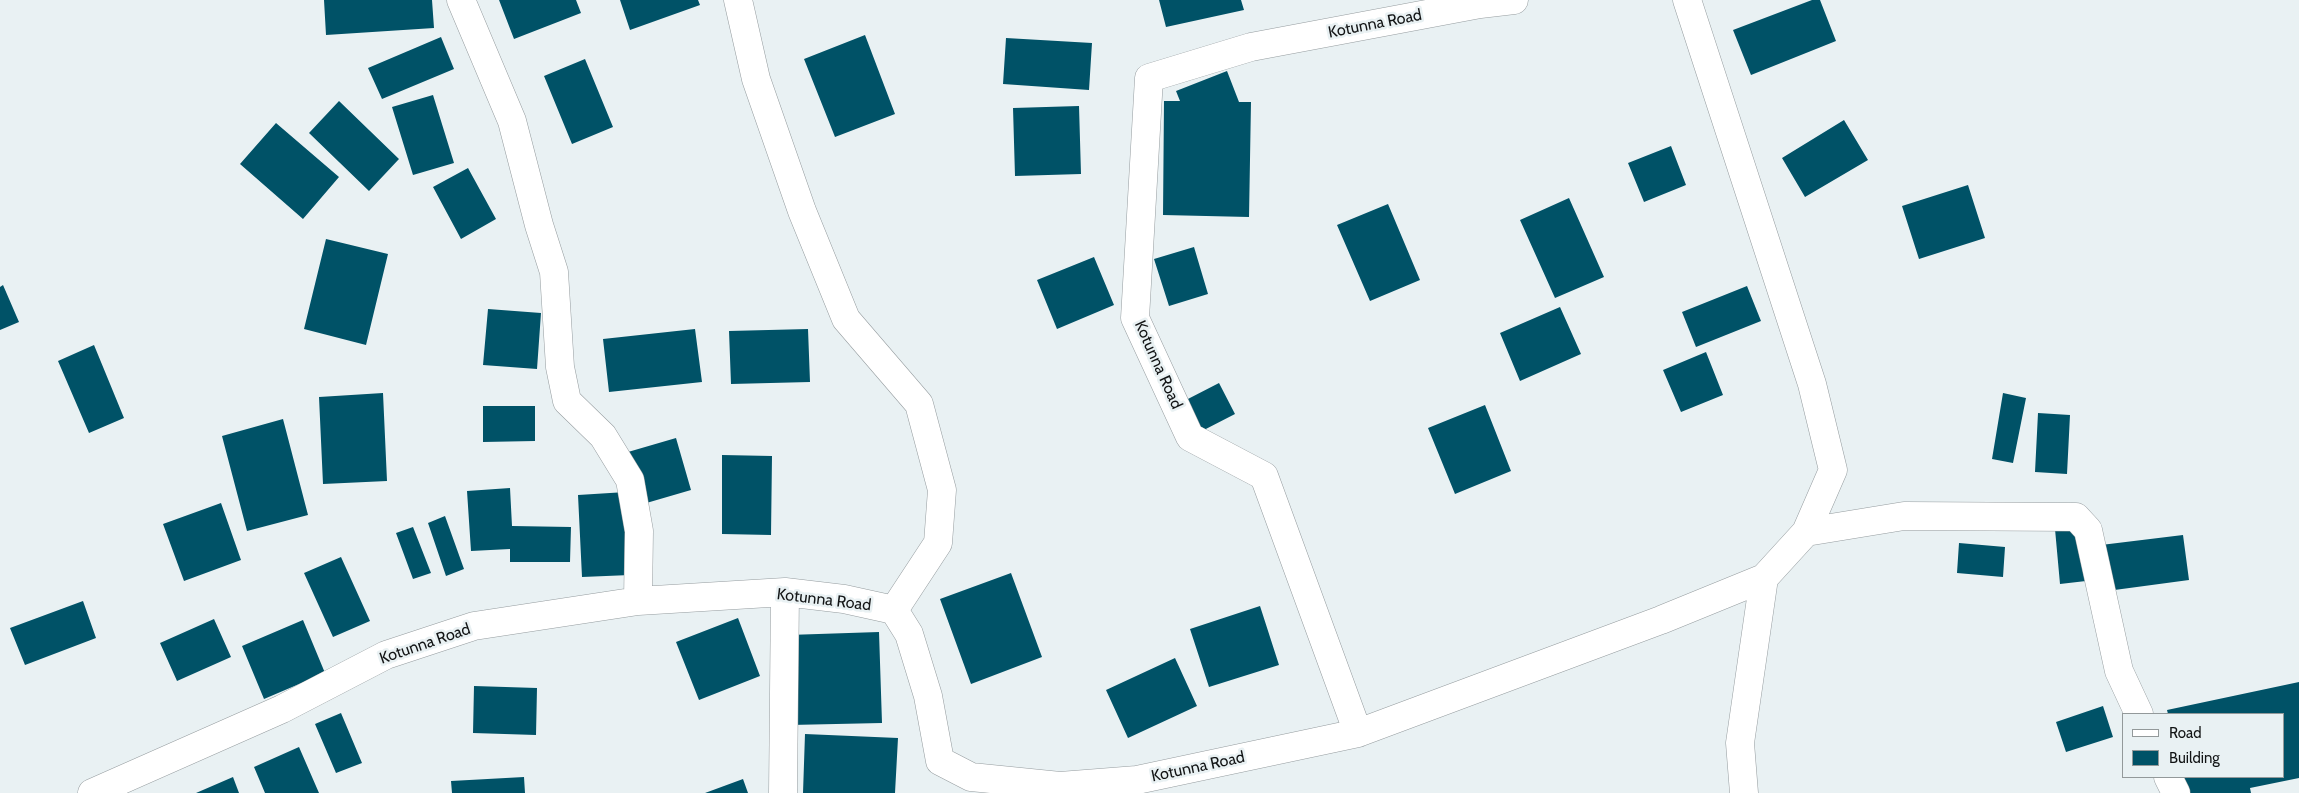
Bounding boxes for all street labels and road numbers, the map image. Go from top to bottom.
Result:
street label: Kotunna Road [1327,6,1423,42]
street label: Kotunna Road [1130,318,1186,412]
street label: Kotunna Road [776,585,872,615]
street label: Kotunna Road [377,619,473,669]
street label: Kotunna Road [1150,748,1246,786]

